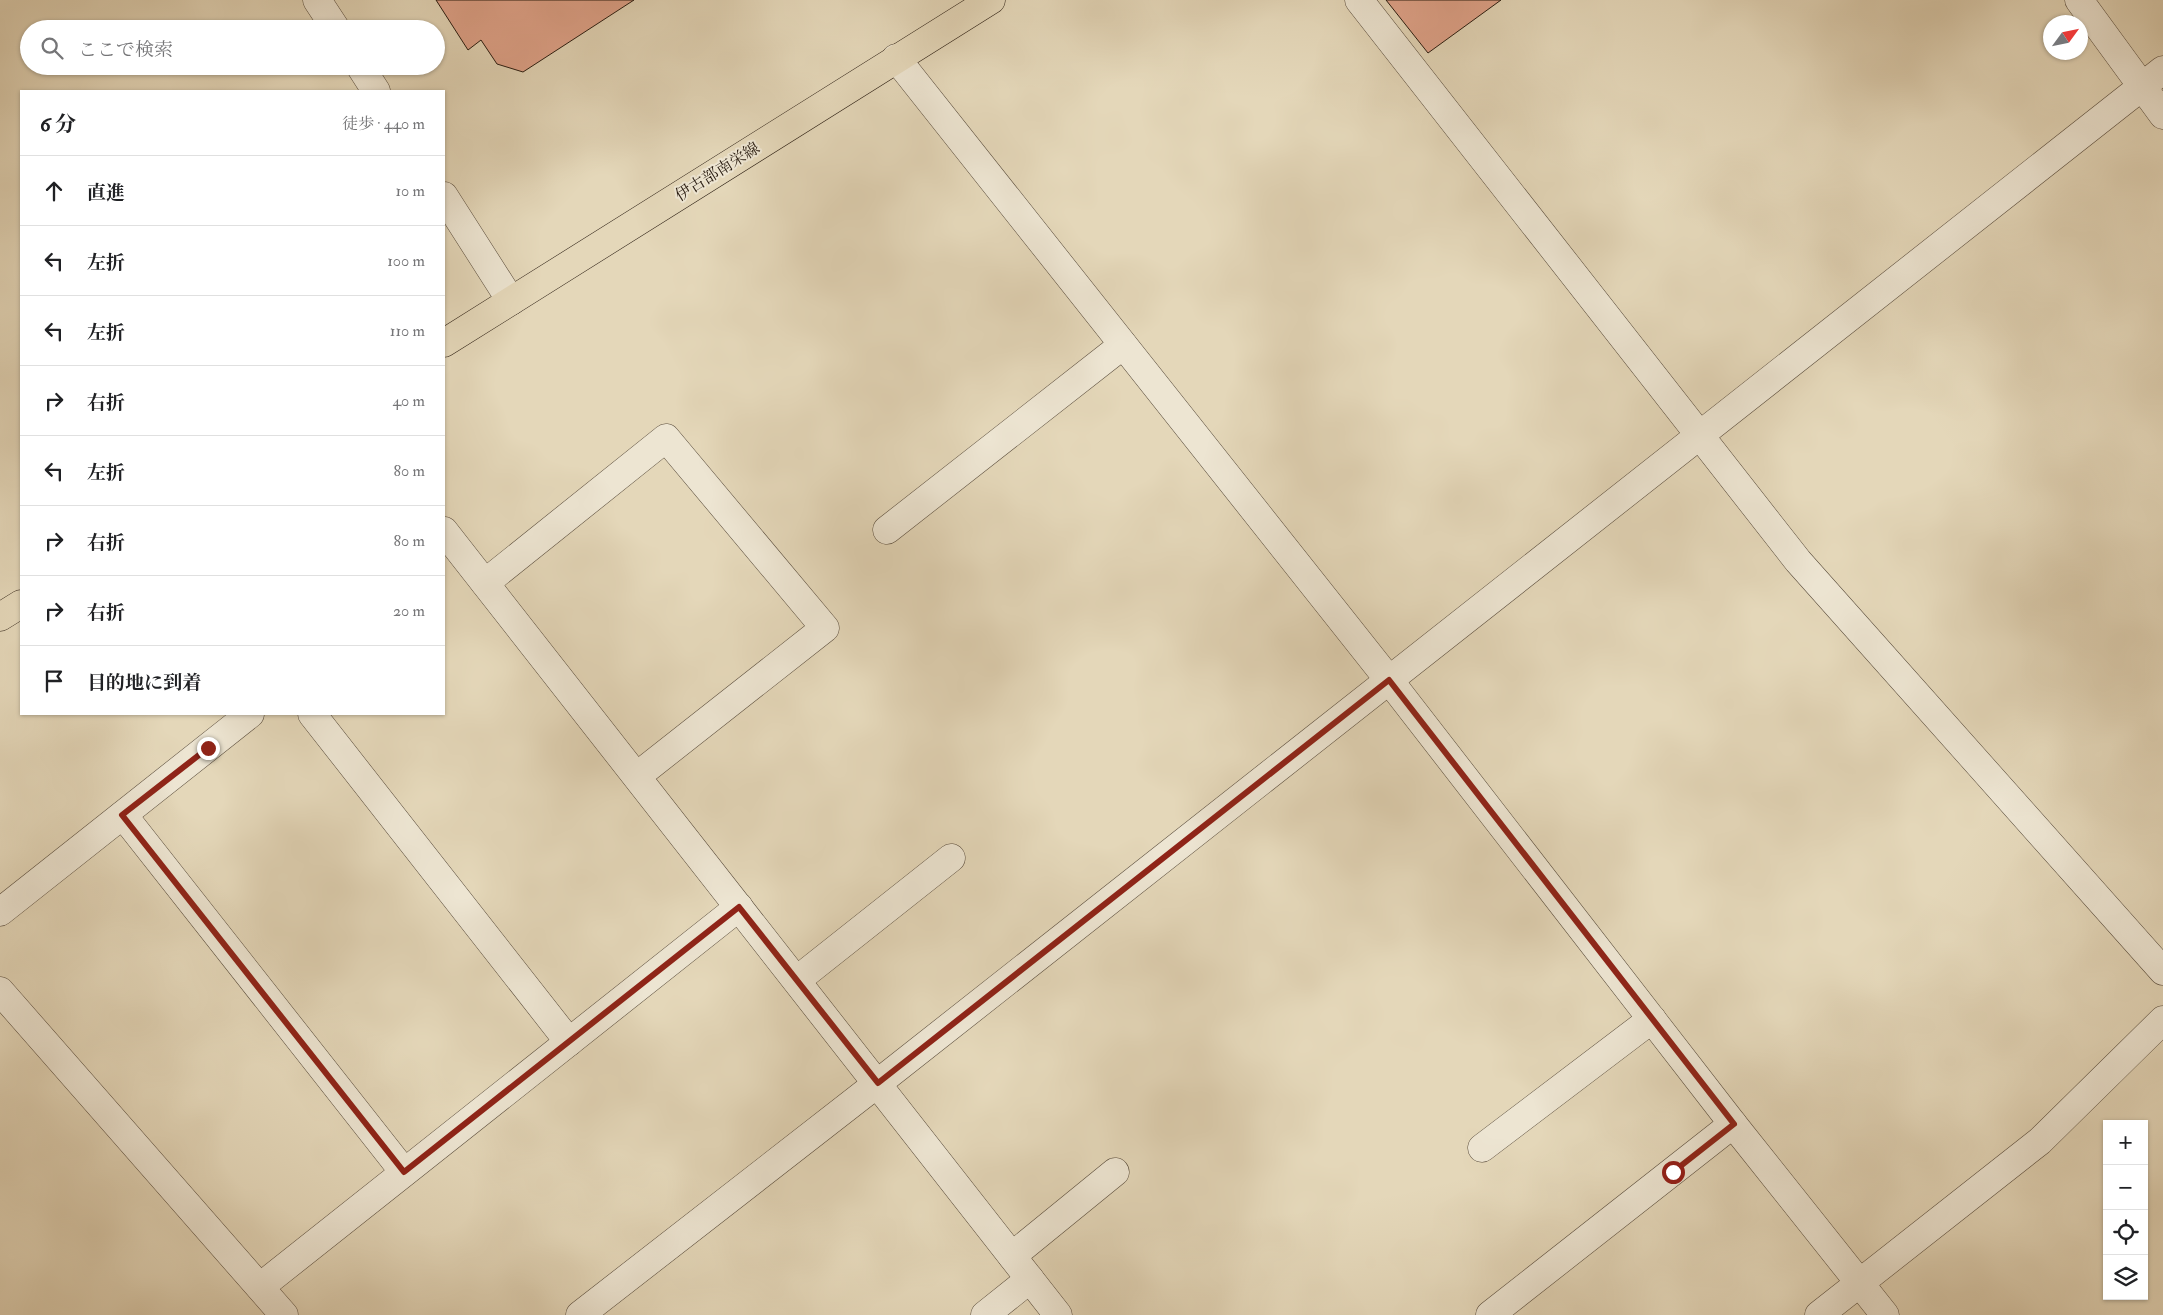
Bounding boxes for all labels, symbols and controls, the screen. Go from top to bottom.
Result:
north arrow [2043,15,2088,60]
search box [20,20,445,75]
icon: search [38,34,66,62]
text: ここで検索 [78,38,173,62]
text: 6 分 [40,111,76,138]
text: 徒歩 · 440 m [342,114,425,134]
street label: 伊古部南栄線 [672,138,764,206]
icon: ahead [40,177,68,205]
text: 直進 [87,181,125,205]
text: 10 m [395,181,425,201]
icon: left [40,247,68,275]
text: 左折 [87,251,125,275]
text: 100 m [387,251,425,271]
icon: left [40,317,68,345]
text: 左折 [87,321,125,345]
text: 110 m [390,321,425,341]
icon: right [40,387,68,415]
text: 右折 [87,391,125,415]
text: 40 m [392,391,425,411]
icon: left [40,457,68,485]
text: 左折 [87,461,125,485]
text: 80 m [394,461,425,481]
icon: right [40,527,68,555]
text: 右折 [87,531,125,555]
text: 80 m [394,531,425,551]
icon: right [40,597,68,625]
text: 右折 [87,601,125,625]
text: 20 m [393,601,425,621]
icon: arrive [40,667,68,695]
text: 目的地に到着 [87,671,201,695]
route end [197,737,220,760]
map controls [2103,1120,2148,1300]
button: + [2103,1120,2148,1165]
route start [1662,1161,1685,1184]
button: − [2103,1165,2148,1210]
button: locate [2103,1210,2148,1255]
button: layers [2103,1255,2148,1300]

